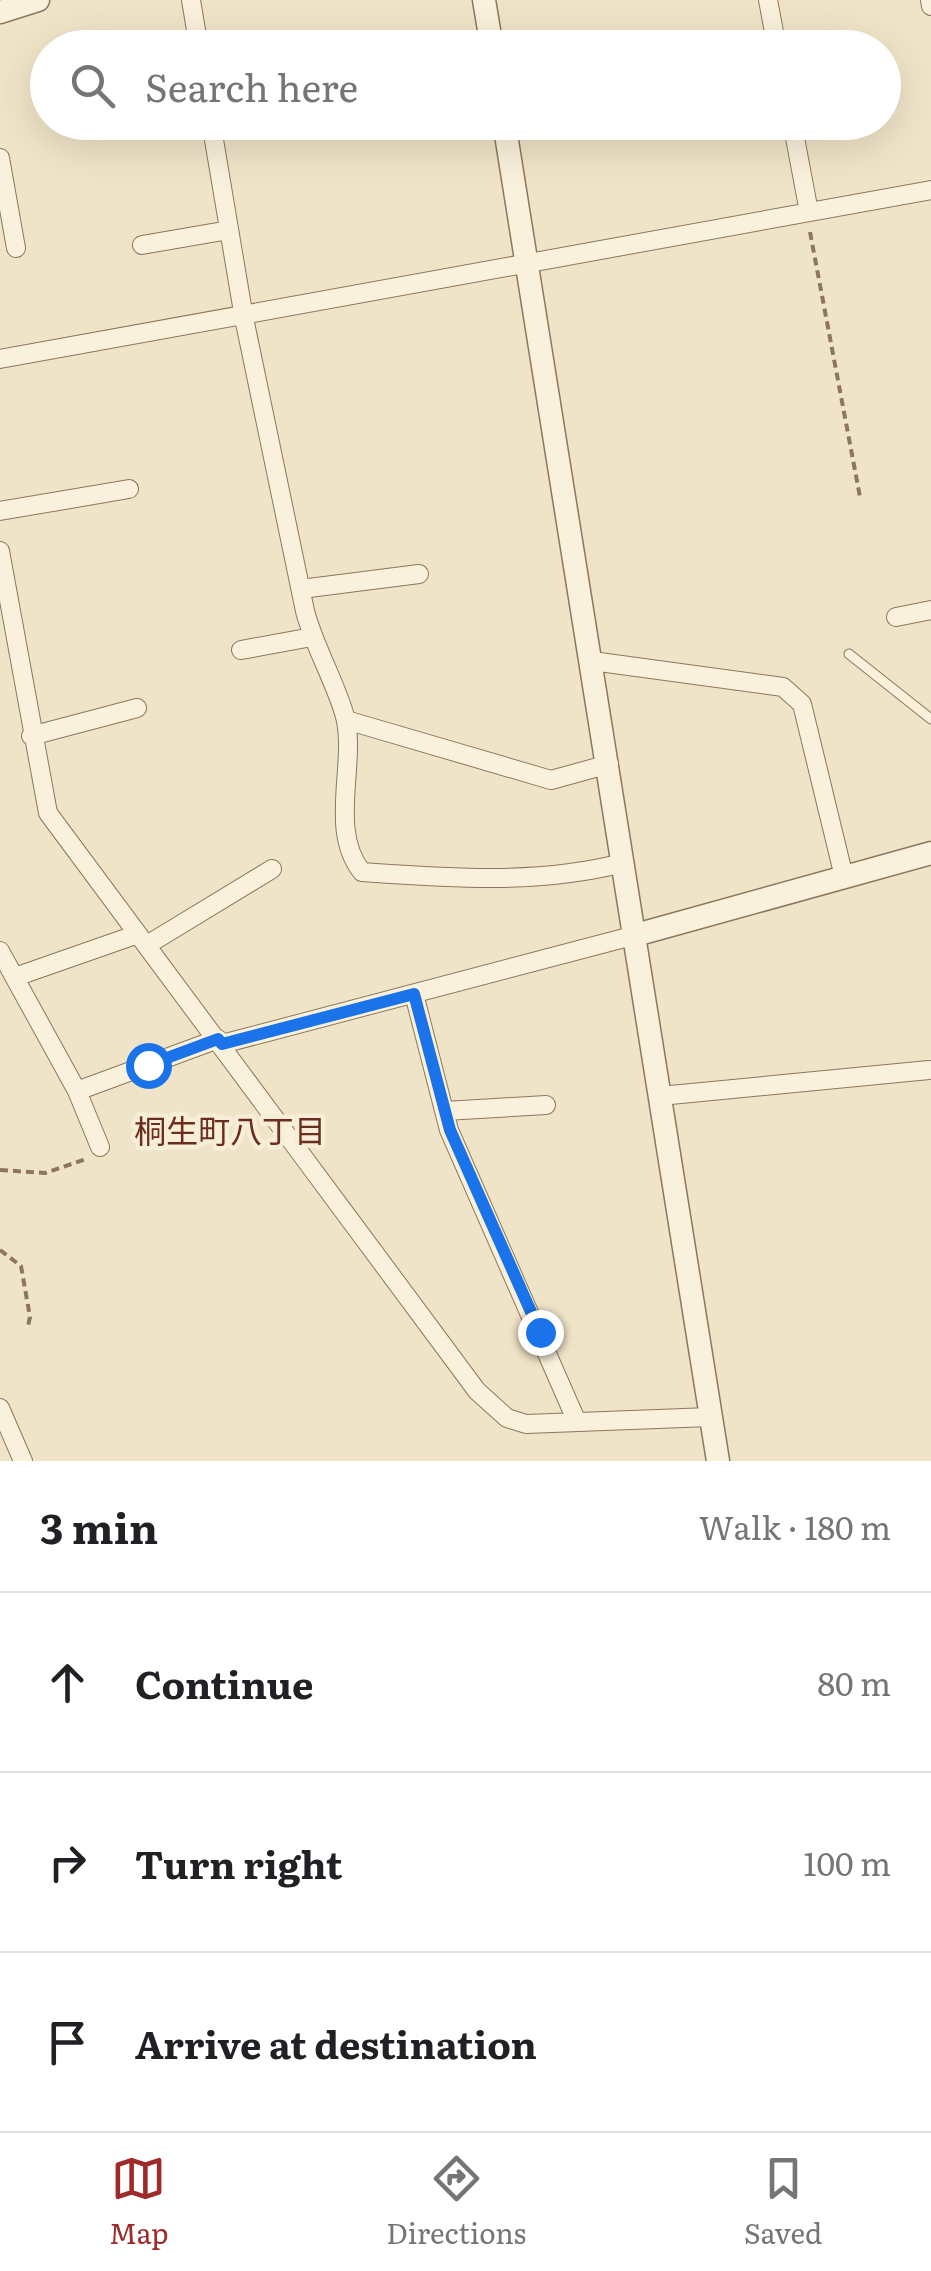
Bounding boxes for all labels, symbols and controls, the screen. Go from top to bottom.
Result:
search box [30,30,901,140]
text: Search here [145,57,358,114]
icon: search [65,58,120,113]
route start [126,1043,172,1089]
district label: 桐生町八丁目 [134,1105,326,1153]
route end [518,1310,564,1356]
text: 3 min [40,1495,158,1557]
text: Walk · 180 m [699,1502,891,1550]
text: Continue [135,1654,313,1711]
icon: ahead [40,1655,95,1710]
text: 80 m [817,1658,891,1706]
text: Turn right [135,1834,342,1891]
icon: right [40,1835,95,1890]
text: 100 m [804,1838,891,1886]
text: Arrive at destination [135,2014,537,2071]
icon: arrive [40,2015,95,2070]
tab: Map [109,2151,169,2253]
tab: Directions [386,2151,526,2253]
tab: Saved [744,2151,822,2253]

